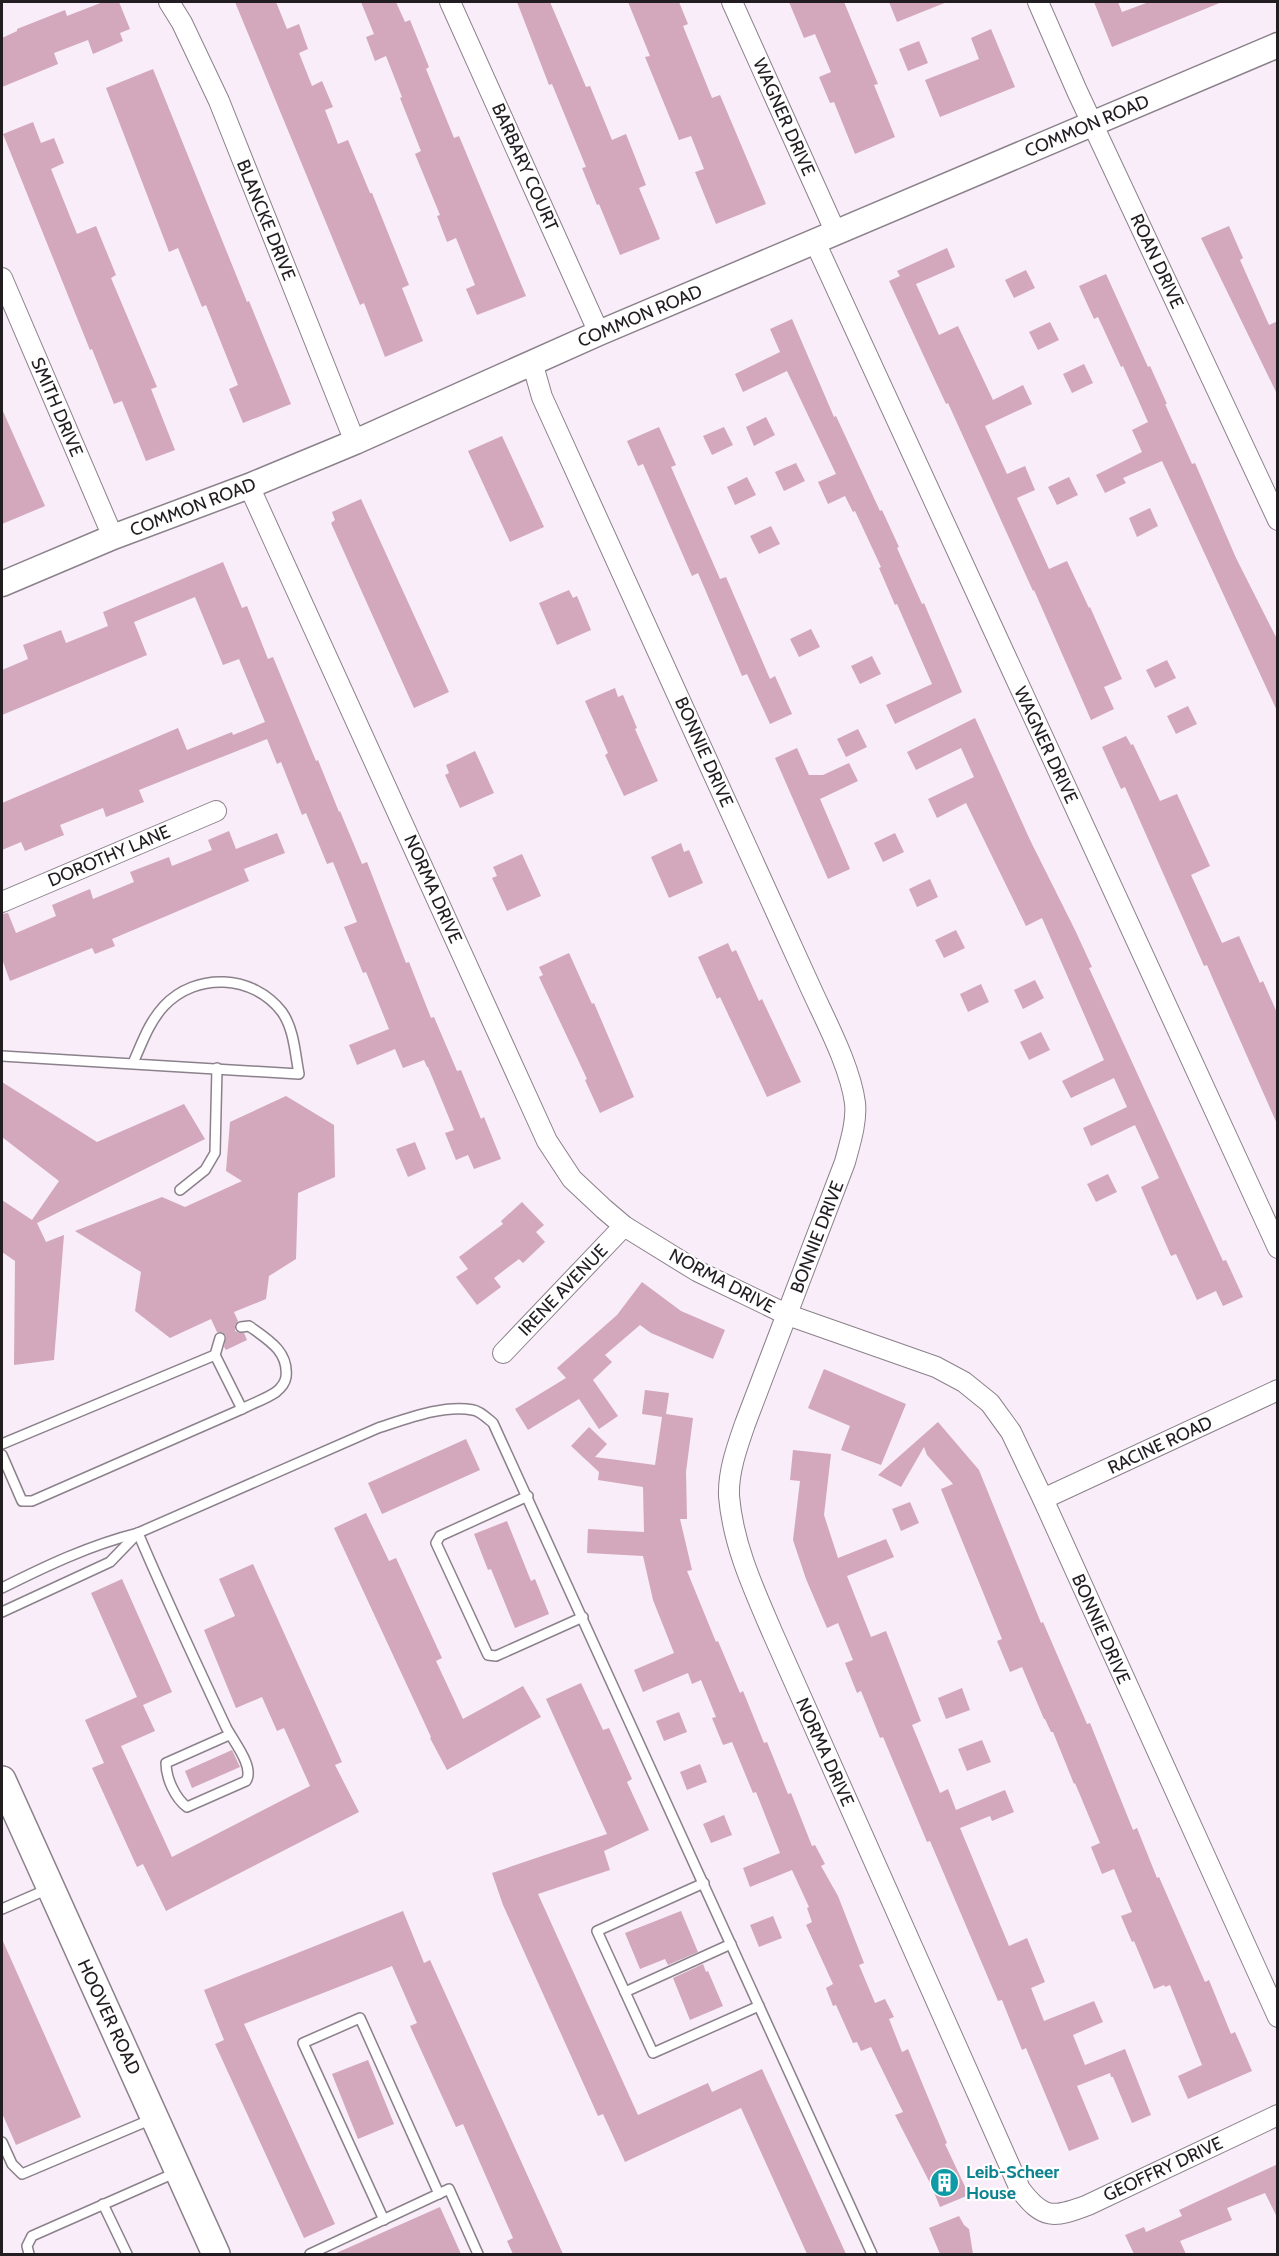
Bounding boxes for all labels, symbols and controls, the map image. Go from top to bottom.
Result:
street label: WAGNER DRIVE [748,55,820,179]
street label: COMMON ROAD [1021,90,1153,162]
street label: BARBARY COURT [487,100,563,235]
street label: BLANCKE DRIVE [232,156,300,284]
street label: ROAN DRIVE [1126,210,1188,312]
street label: COMMON ROAD [574,280,706,352]
street label: SMITH DRIVE [26,354,88,460]
street label: COMMON ROAD [127,473,259,541]
street label: WAGNER DRIVE [1009,683,1083,807]
street label: BONNIE DRIVE [670,694,738,810]
street label: DOROTHY LANE [45,820,173,892]
street label: NORMA DRIVE [399,831,467,947]
street label: BONNIE DRIVE [786,1178,848,1296]
street label: IRENE AVENUE [514,1240,612,1340]
street label: NORMA DRIVE [665,1244,779,1318]
street label: RACINE ROAD [1104,1411,1216,1479]
street label: BONNIE DRIVE [1067,1571,1135,1687]
street label: NORMA DRIVE [791,1694,859,1810]
street label: HOOVER ROAD [73,1956,145,2078]
street label: GEOFFRY DRIVE [1100,2132,1226,2206]
place label: Leib-Scheer House [966,2161,1059,2204]
building icon: Leib-Scheer House [929,2166,961,2198]

